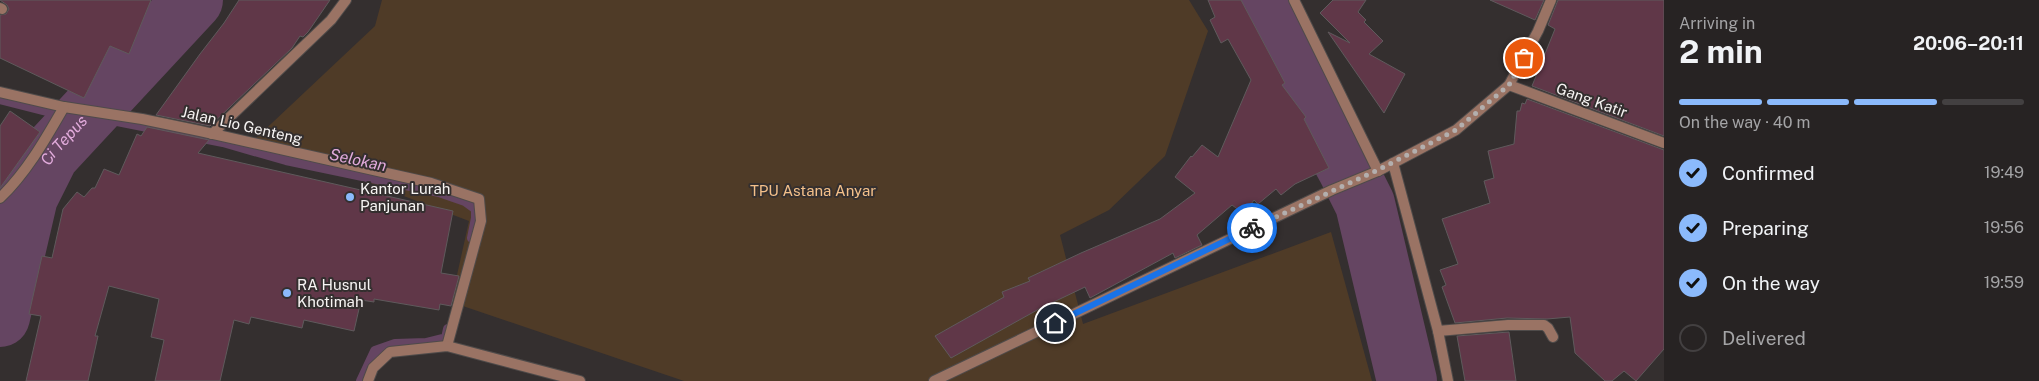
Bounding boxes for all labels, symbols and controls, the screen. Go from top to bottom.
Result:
text: Arriving in [1679,14,1755,33]
text: 20:06–20:11 [1913,32,2024,54]
text: 2 min [1679,33,1763,70]
pin [1503,37,1545,79]
icon: bag [1510,44,1538,72]
street label: Gang Katir [1554,79,1630,121]
street label: Jalan Lio Genteng [180,103,304,147]
water label: Ci Tepus [36,111,91,168]
text: On the way · 40 m [1679,113,1810,132]
water label: Selokan [328,145,388,175]
icon: check [1679,159,1707,187]
text: Confirmed [1722,162,1815,184]
text: 19:49 [1984,163,2024,182]
place label: Kantor Lurah Panjunan [360,180,450,214]
park label: TPU Astana Anyar [750,182,876,199]
marker: Kantor Lurah Panjunan [344,191,356,203]
courier [1227,203,1277,253]
icon: bike [1238,214,1266,242]
icon: check [1679,214,1707,242]
text: Preparing [1722,217,1809,239]
text: 19:56 [1984,218,2024,237]
icon: check [1679,269,1707,297]
text: On the way [1722,272,1820,294]
text: 19:59 [1984,273,2024,292]
place label: RA Husnul Khotimah [297,276,371,310]
marker: RA Husnul Khotimah [281,287,293,299]
pin [1034,302,1076,344]
icon: home [1041,309,1069,337]
text: Delivered [1722,327,1806,349]

